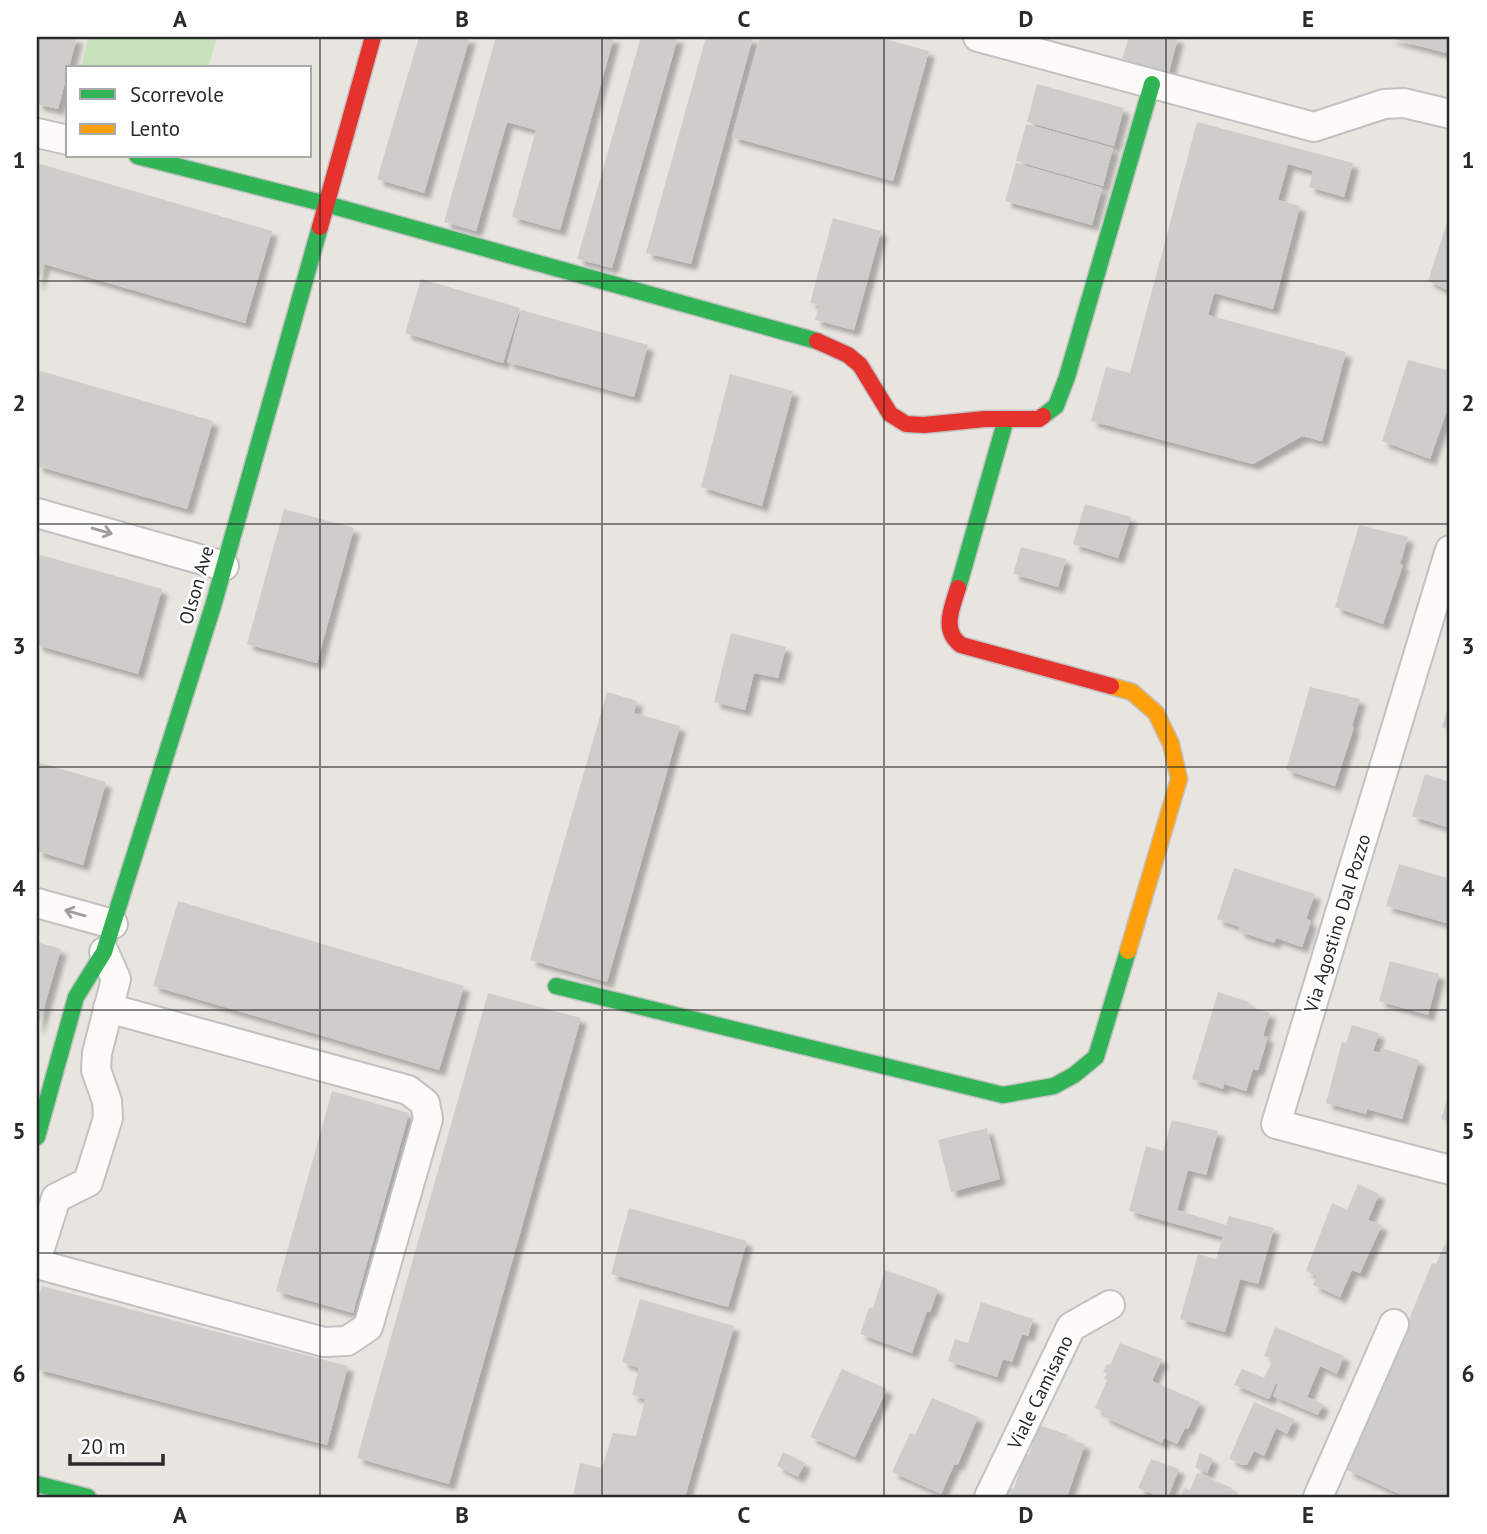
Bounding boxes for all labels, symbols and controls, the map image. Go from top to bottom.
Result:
text: A [173,4,187,33]
text: B [455,4,469,33]
text: C [738,4,751,33]
text: D [1019,4,1033,33]
text: E [1302,4,1314,33]
legend [66,66,312,158]
text: Scorrevole [130,81,224,108]
text: Lento [130,115,180,142]
text: 1 [12,145,26,174]
text: 1 [1461,145,1475,174]
text: 2 [12,388,26,417]
text: 2 [1461,388,1475,417]
one-way arrow [91,526,113,539]
street label: Olson Ave [173,543,219,627]
text: 3 [12,631,26,660]
text: 3 [1461,631,1475,660]
street label: Via Agostino Dal Pozzo [1298,831,1376,1016]
text: 4 [12,873,26,902]
text: 4 [1461,873,1475,902]
one-way arrow [64,906,86,919]
text: 5 [12,1116,26,1145]
text: 5 [1461,1116,1475,1145]
street label: Viale Camisano [1002,1331,1078,1454]
text: 6 [12,1359,26,1388]
text: 6 [1461,1359,1475,1388]
scale bar [70,1422,163,1466]
text: 20 m [80,1433,126,1460]
text: A [173,1500,187,1529]
text: B [455,1500,469,1529]
text: C [738,1500,751,1529]
text: D [1019,1500,1033,1529]
text: E [1302,1500,1314,1529]

